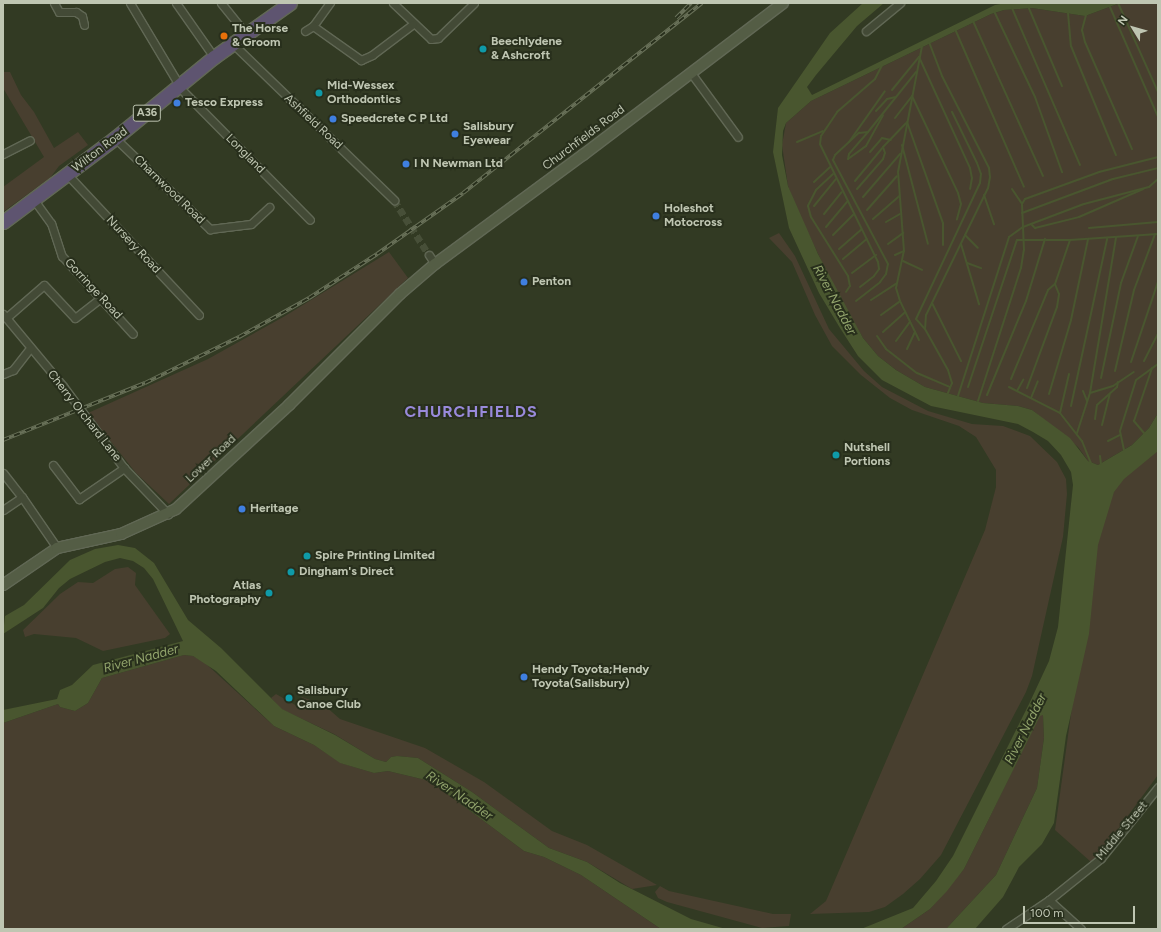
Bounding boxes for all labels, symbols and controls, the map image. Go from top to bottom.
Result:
north arrow [1113,8,1153,48]
text: N [1115,13,1131,28]
place label: The Horse & Groom [232,22,288,50]
marker: The Horse & Groom [219,31,229,41]
place label: Beechlydene & Ashcroft [491,35,562,63]
marker: Beechlydene & Ashcroft [478,44,488,54]
place label: Mid-Wessex Orthodontics [327,79,401,107]
marker: Mid-Wessex Orthodontics [314,88,324,98]
street label: Ashfield Road [281,91,345,153]
place label: Tesco Express [185,96,263,110]
marker: Tesco Express [172,98,182,108]
street label: Churchfields Road [540,102,628,174]
road number: A36 [132,104,162,122]
place label: Speedcrete C P Ltd [341,112,448,126]
marker: Speedcrete C P Ltd [328,114,338,124]
place label: Salisbury Eyewear [463,120,514,148]
street label: Wilton Road [69,124,131,176]
marker: Salisbury Eyewear [450,129,460,139]
street label: Longland [222,131,268,177]
street label: Charnwood Road [131,153,207,227]
place label: I N Newman Ltd [414,157,503,171]
marker: I N Newman Ltd [401,159,411,169]
place label: Holeshot Motocross [664,202,722,230]
marker: Holeshot Motocross [651,211,661,221]
street label: Nursery Road [103,213,163,277]
street label: Gorringe Road [61,256,125,322]
water label: River Nadder [809,262,859,338]
place label: Penton [532,275,571,289]
marker: Penton [519,277,529,287]
street label: Cherry Orchard Lane [44,368,124,464]
district label: CHURCHFIELDS [404,402,538,422]
street label: Lower Road [183,432,239,486]
place label: Nutshell Portions [844,441,890,469]
marker: Nutshell Portions [831,450,841,460]
place label: Heritage [250,502,298,516]
marker: Heritage [237,504,247,514]
place label: Spire Printing Limited [315,549,435,563]
marker: Spire Printing Limited [302,551,312,561]
place label: Dingham's Direct [299,565,394,579]
marker: Dingham's Direct [286,567,296,577]
place label: Atlas Photography [189,579,261,607]
marker: Atlas Photography [264,588,274,598]
water label: River Nadder [102,641,180,677]
place label: Hendy Toyota;Hendy Toyota(Salisbury) [532,663,649,691]
marker: Hendy Toyota;Hendy Toyota(Salisbury) [519,672,529,682]
place label: Salisbury Canoe Club [297,684,361,712]
water label: River Nadder [1002,691,1050,767]
marker: Salisbury Canoe Club [284,693,294,703]
water label: River Nadder [423,768,495,824]
street label: Middle Street [1093,799,1151,863]
scale bar [1025,898,1137,924]
text: 100 m [1030,906,1064,920]

